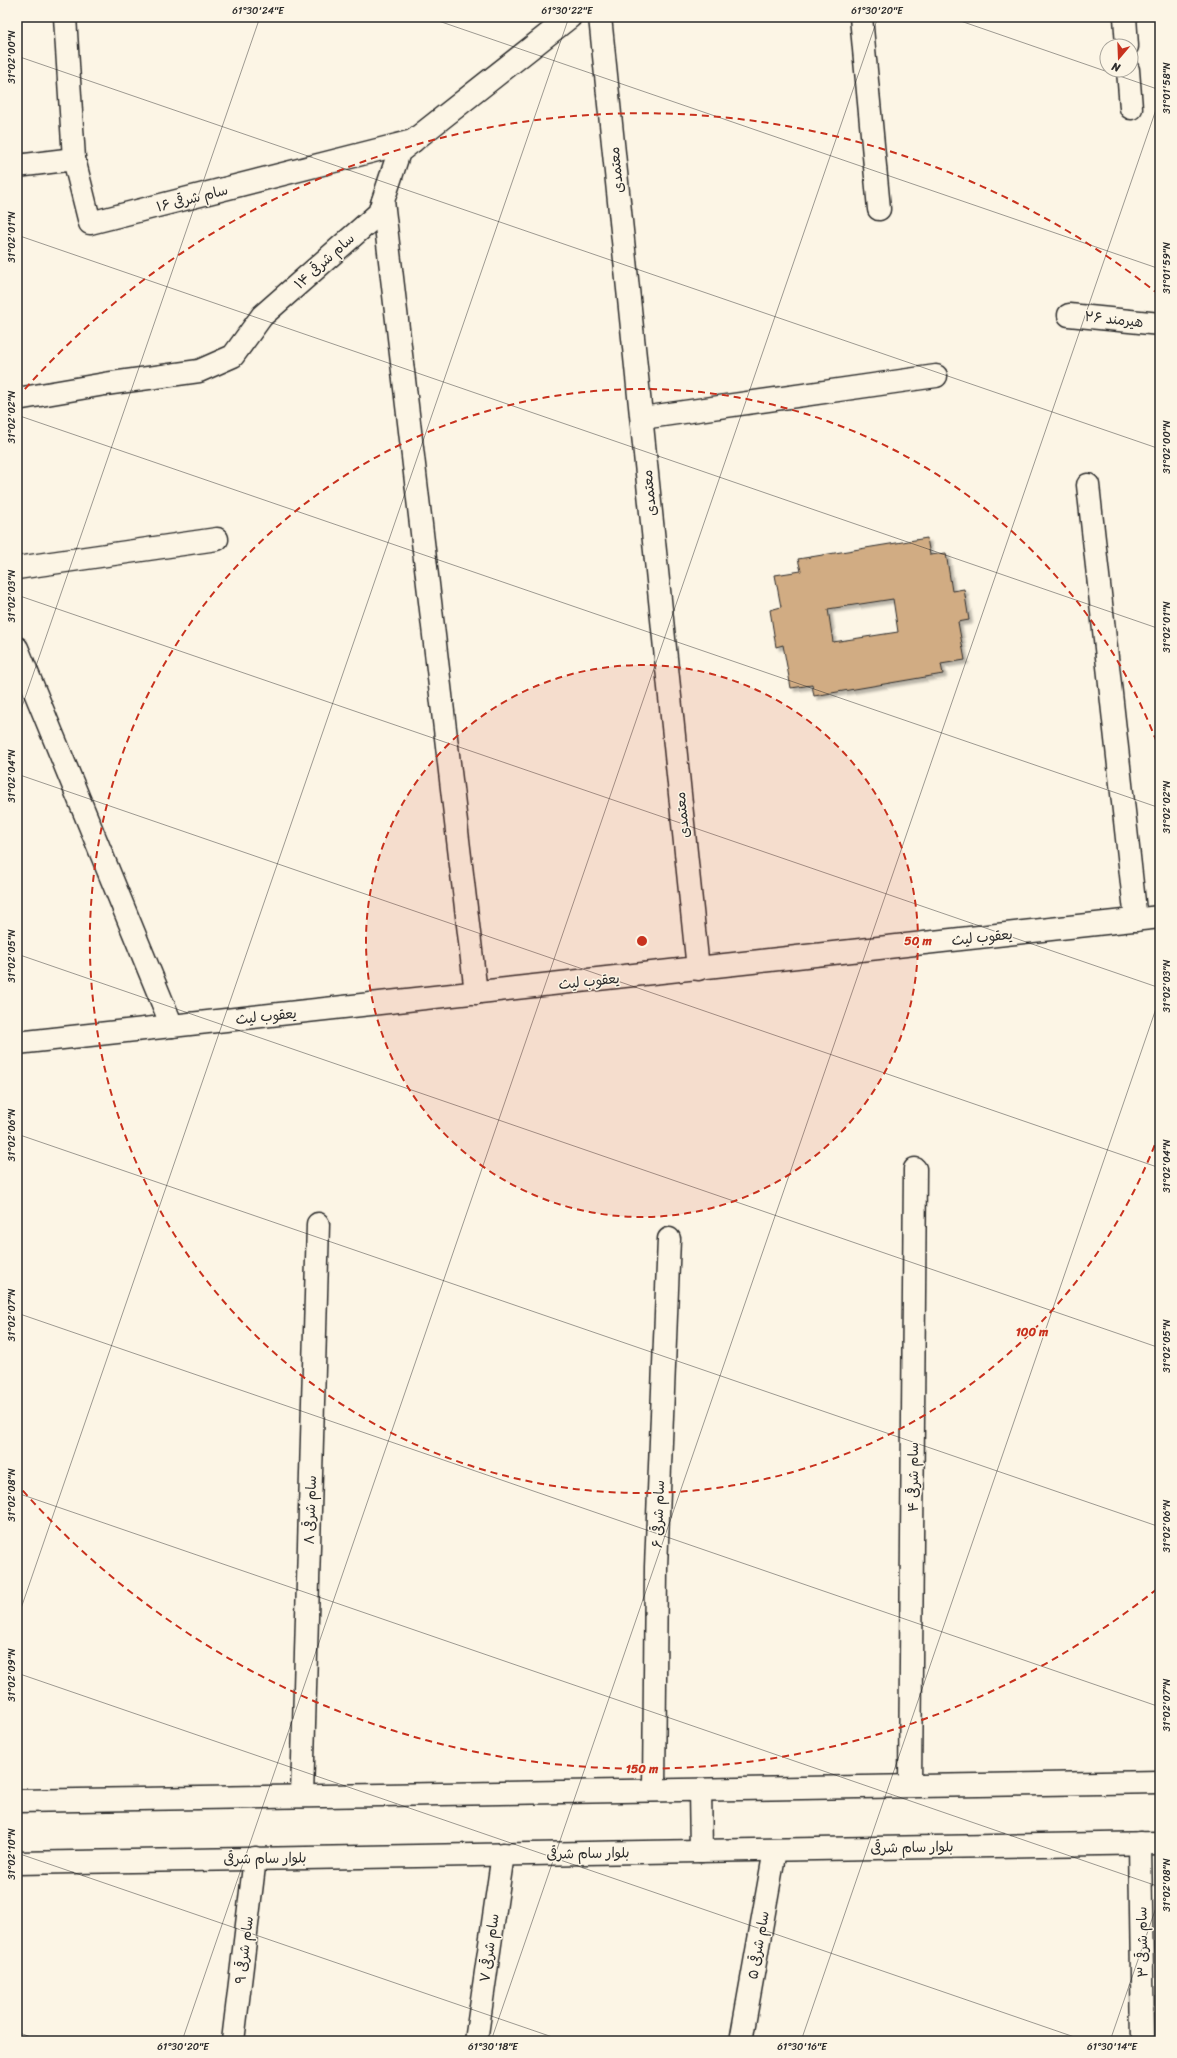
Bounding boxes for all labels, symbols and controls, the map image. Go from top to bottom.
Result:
text: 61°30'24"E [232,2,285,20]
text: 61°30'22"E [541,2,594,20]
text: 61°30'20"E [851,2,904,20]
text: 31°02'00"N [3,30,21,84]
north arrow [1099,38,1139,78]
text: N [1109,57,1124,78]
text: 31°01'58"N [1158,62,1176,114]
street label: معتمدی [602,146,631,194]
street label: سام شرقی ۱۶ [154,178,231,219]
text: 31°02'01"N [3,211,21,263]
street label: سام شرقی ۱۴ [288,227,361,296]
text: 31°01'59"N [1158,242,1176,294]
street label: هیرمند ۲۶ [1083,304,1145,335]
text: 31°02'02"N [3,390,21,444]
text: 31°02'00"N [1158,420,1176,474]
street label: معتمدی [635,469,664,517]
text: 31°02'03"N [3,570,21,622]
text: 31°02'01"N [1158,601,1176,653]
text: 31°02'04"N [3,749,21,803]
text: 31°02'02"N [1158,780,1176,834]
street label: معتمدی [668,791,697,839]
street label: یعقوب لیث [950,922,1014,953]
text: 31°02'05"N [3,929,21,983]
text: 50 m [904,930,932,952]
centre of rings [635,934,649,948]
text: 31°02'03"N [1158,960,1176,1012]
street label: یعقوب لیث [557,966,621,997]
street label: یعقوب لیث [234,1001,298,1032]
text: 31°02'06"N [3,1108,21,1161]
text: 31°02'04"N [1158,1139,1176,1193]
text: 31°02'07"N [3,1288,21,1341]
text: 31°02'05"N [1158,1319,1176,1373]
text: 100 m [1016,1321,1049,1343]
street label: سام شرقی ۴ [901,1442,926,1512]
text: 31°02'08"N [3,1468,21,1522]
street label: سام شرقی ۸ [297,1475,324,1545]
street label: سام شرقی ۶ [645,1480,672,1548]
text: 31°02'06"N [1158,1499,1176,1552]
text: 31°02'09"N [3,1648,21,1702]
text: 31°02'07"N [1158,1678,1176,1731]
text: 150 m [626,1758,659,1780]
text: 31°02'10"N [3,1828,21,1880]
street label: بلوار سام شرقی [870,1834,954,1861]
street label: بلوار سام شرقی [546,1840,630,1867]
street label: بلوار سام شرقی [223,1845,307,1872]
text: 31°02'08"N [1158,1858,1176,1912]
street label: سام شرقی ۳ [1129,1906,1156,1978]
street label: سام شرقی ۵ [740,1909,777,1981]
street label: سام شرقی ۷ [472,1912,507,1984]
street label: سام شرقی ۹ [228,1915,261,1986]
text: 61°30'20"E [157,2038,210,2056]
text: 61°30'18"E [468,2038,519,2056]
text: 61°30'16"E [777,2038,828,2056]
text: 61°30'14"E [1087,2038,1138,2056]

